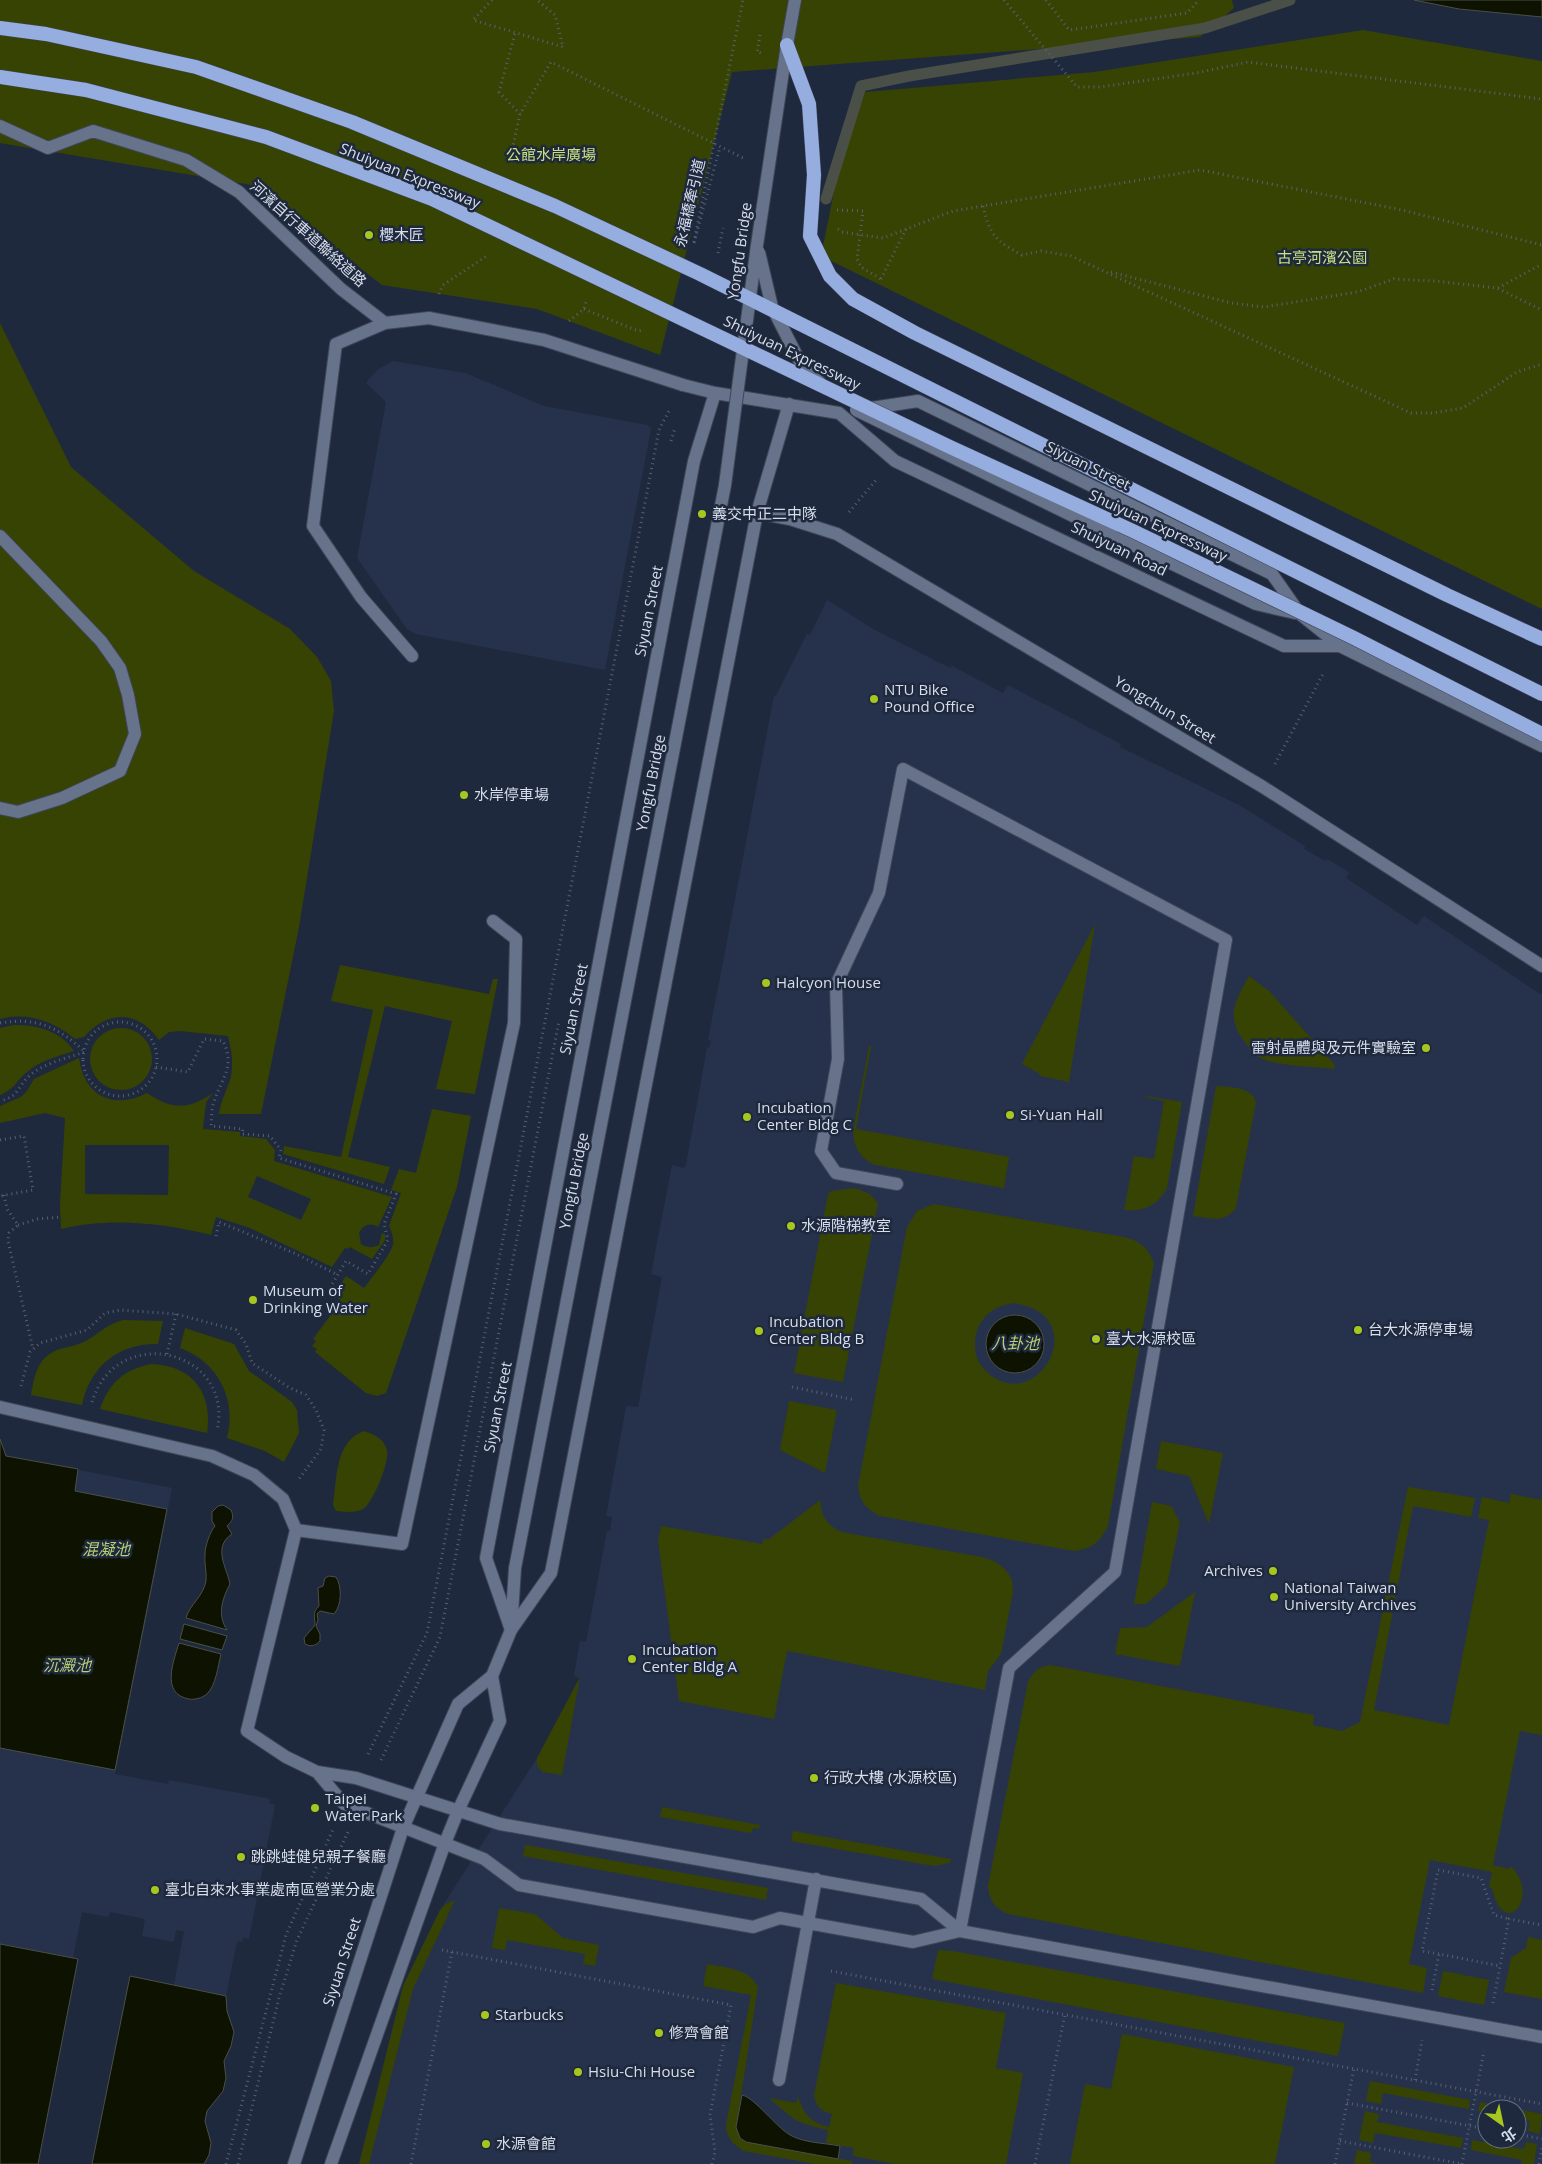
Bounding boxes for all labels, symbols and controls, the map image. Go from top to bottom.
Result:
street label: Shuiyuan Expressway [337,138,484,213]
park label: 公館水岸廣場 [506,144,596,164]
street label: 永福橋牽引道 [669,157,709,249]
street label: 河濱自行車道聯絡道路 [246,176,371,291]
street label: Yongfu Bridge [722,201,756,301]
place label: 櫻木匠 [379,224,424,244]
marker: 櫻木匠 [363,229,375,241]
park label: 古亭河濱公園 [1277,247,1367,267]
street label: Shuiyuan Expressway [721,310,865,394]
street label: Siyuan Street [1043,436,1134,494]
street label: Shuiyuan Expressway [1086,484,1231,566]
place label: 義交中正二中隊 [712,503,817,523]
marker: 義交中正二中隊 [696,508,708,520]
street label: Shuiyuan Road [1068,516,1171,580]
street label: Siyuan Street [629,564,667,658]
street label: Yongchun Street [1111,671,1220,747]
place label: NTU Bike Pound Office [884,679,975,716]
marker: NTU Bike Pound Office [868,693,880,705]
street label: Yongfu Bridge [631,733,669,833]
place label: 水岸停車場 [474,784,549,804]
marker: 水岸停車場 [458,789,470,801]
street label: Siyuan Street [554,962,592,1056]
place label: Halcyon House [776,972,881,992]
marker: Halcyon House [760,977,772,989]
place label: 雷射晶體與及元件實驗室 [1251,1037,1416,1057]
marker: 雷射晶體與及元件實驗室 [1420,1042,1432,1054]
place label: Incubation Center Bldg C [757,1097,852,1134]
place label: Si-Yuan Hall [1020,1104,1103,1124]
marker: Si-Yuan Hall [1004,1109,1016,1121]
marker: Incubation Center Bldg C [741,1111,753,1123]
street label: Yongfu Bridge [554,1131,592,1231]
place label: 水源階梯教室 [801,1215,891,1235]
marker: 水源階梯教室 [785,1220,797,1232]
place label: Museum of Drinking Water [263,1280,368,1317]
marker: Museum of Drinking Water [247,1294,259,1306]
place label: Incubation Center Bldg B [769,1311,864,1348]
place label: 台大水源停車場 [1368,1319,1473,1339]
marker: 台大水源停車場 [1352,1324,1364,1336]
marker: Incubation Center Bldg B [753,1325,765,1337]
place label: 臺大水源校區 [1106,1328,1196,1348]
water label: 八卦池 [991,1332,1041,1354]
marker: 臺大水源校區 [1090,1333,1102,1345]
street label: Siyuan Street [478,1360,516,1454]
water label: 混凝池 [82,1538,132,1560]
place label: Archives [1204,1560,1263,1580]
marker: Archives [1267,1565,1279,1577]
place label: National Taiwan University Archives [1284,1577,1417,1614]
marker: National Taiwan University Archives [1268,1591,1280,1603]
place label: Incubation Center Bldg A [642,1639,738,1676]
marker: Incubation Center Bldg A [626,1653,638,1665]
water label: 沉澱池 [43,1654,93,1676]
place label: 行政大樓 (水源校區) [824,1767,957,1787]
marker: 行政大樓 (水源校區) [808,1772,820,1784]
place label: Taipei Water Park [325,1788,402,1825]
marker: Taipei Water Park [309,1802,321,1814]
place label: 跳跳蛙健兒親子餐廳 [251,1846,386,1866]
marker: 跳跳蛙健兒親子餐廳 [235,1851,247,1863]
place label: 臺北自來水事業處南區營業分處 [165,1879,375,1899]
marker: 臺北自來水事業處南區營業分處 [149,1884,161,1896]
street label: Siyuan Street [317,1915,365,2009]
place label: Starbucks [495,2004,564,2024]
marker: Starbucks [479,2009,491,2021]
place label: 修齊會館 [669,2022,729,2042]
marker: 修齊會館 [653,2027,665,2039]
place label: Hsiu-Chi House [588,2061,695,2081]
marker: Hsiu-Chi House [572,2066,584,2078]
north arrow [1477,2099,1527,2149]
text: 北 [1498,2124,1520,2147]
place label: 水源會館 [496,2133,556,2153]
marker: 水源會館 [480,2138,492,2150]

